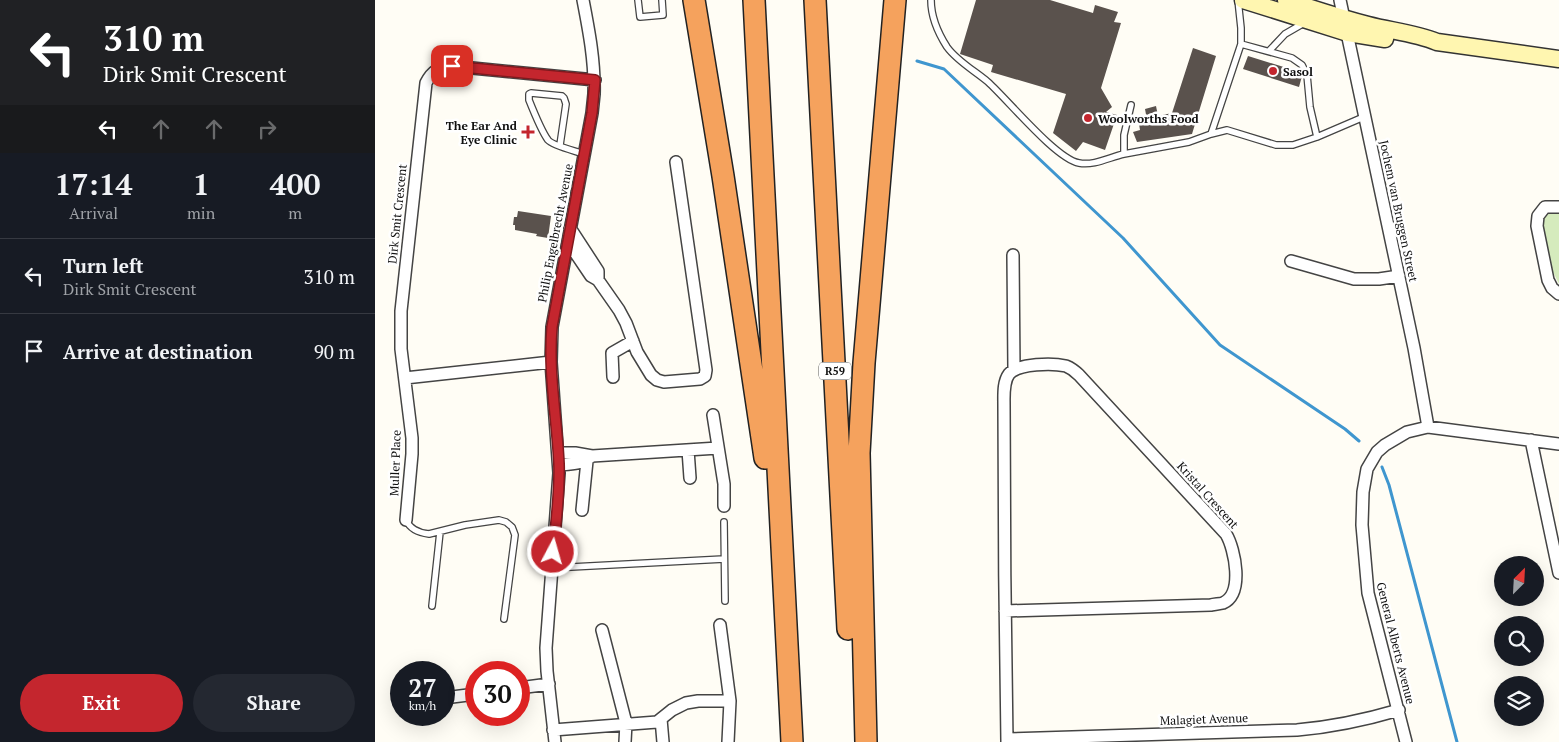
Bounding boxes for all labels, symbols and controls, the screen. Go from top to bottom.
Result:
text: 310 m [103,15,204,61]
icon: left [20,20,85,85]
pin [431,45,473,87]
icon: arrive [438,52,466,80]
text: Dirk Smit Crescent [103,59,287,88]
place label: Sasol [1283,64,1313,79]
marker: Sasol [1267,65,1279,77]
place label: Woolworths Food [1098,111,1200,126]
marker: Woolworths Food [1082,112,1094,124]
icon: left [94,115,122,143]
icon: ahead [147,115,175,143]
icon: ahead [200,115,228,143]
icon: right [253,115,281,143]
place label: The Ear And Eye Clinic [446,118,518,147]
marker: The Ear And Eye Clinic [521,125,535,139]
street label: Jochem van Bruggen Street [1377,139,1421,284]
street label: Philip Engelbrecht Avenue [534,162,576,304]
street label: Dirk Smit Crescent [384,163,410,265]
text: 17:14 [54,164,133,204]
text: 1 [193,164,210,204]
text: 400 [270,164,321,204]
text: Arrival [69,202,118,224]
text: min [187,202,215,224]
text: m [288,202,302,224]
text: Turn left [63,253,144,278]
icon: left [20,262,48,290]
text: 310 m [304,264,355,289]
text: Dirk Smit Crescent [63,278,197,300]
icon: arrive [20,337,48,365]
text: Arrive at destination [63,339,252,364]
text: 90 m [314,339,355,364]
road number: R59 [819,362,851,380]
street label: Muller Place [386,430,404,496]
street label: Kristal Crescent [1174,458,1242,532]
position arrow [526,525,578,577]
north arrow [1494,556,1544,606]
map controls [1494,556,1544,726]
street label: General Alberts Avenue [1374,581,1418,705]
button: search [1494,616,1544,666]
speed limit sign: 30 [465,661,530,726]
text: 27 [408,671,437,704]
button: Exit [20,674,183,732]
button: Share [193,674,355,732]
button: layers [1494,676,1544,726]
text: km/h [409,698,436,713]
street label: Malagiet Avenue [1159,710,1249,728]

